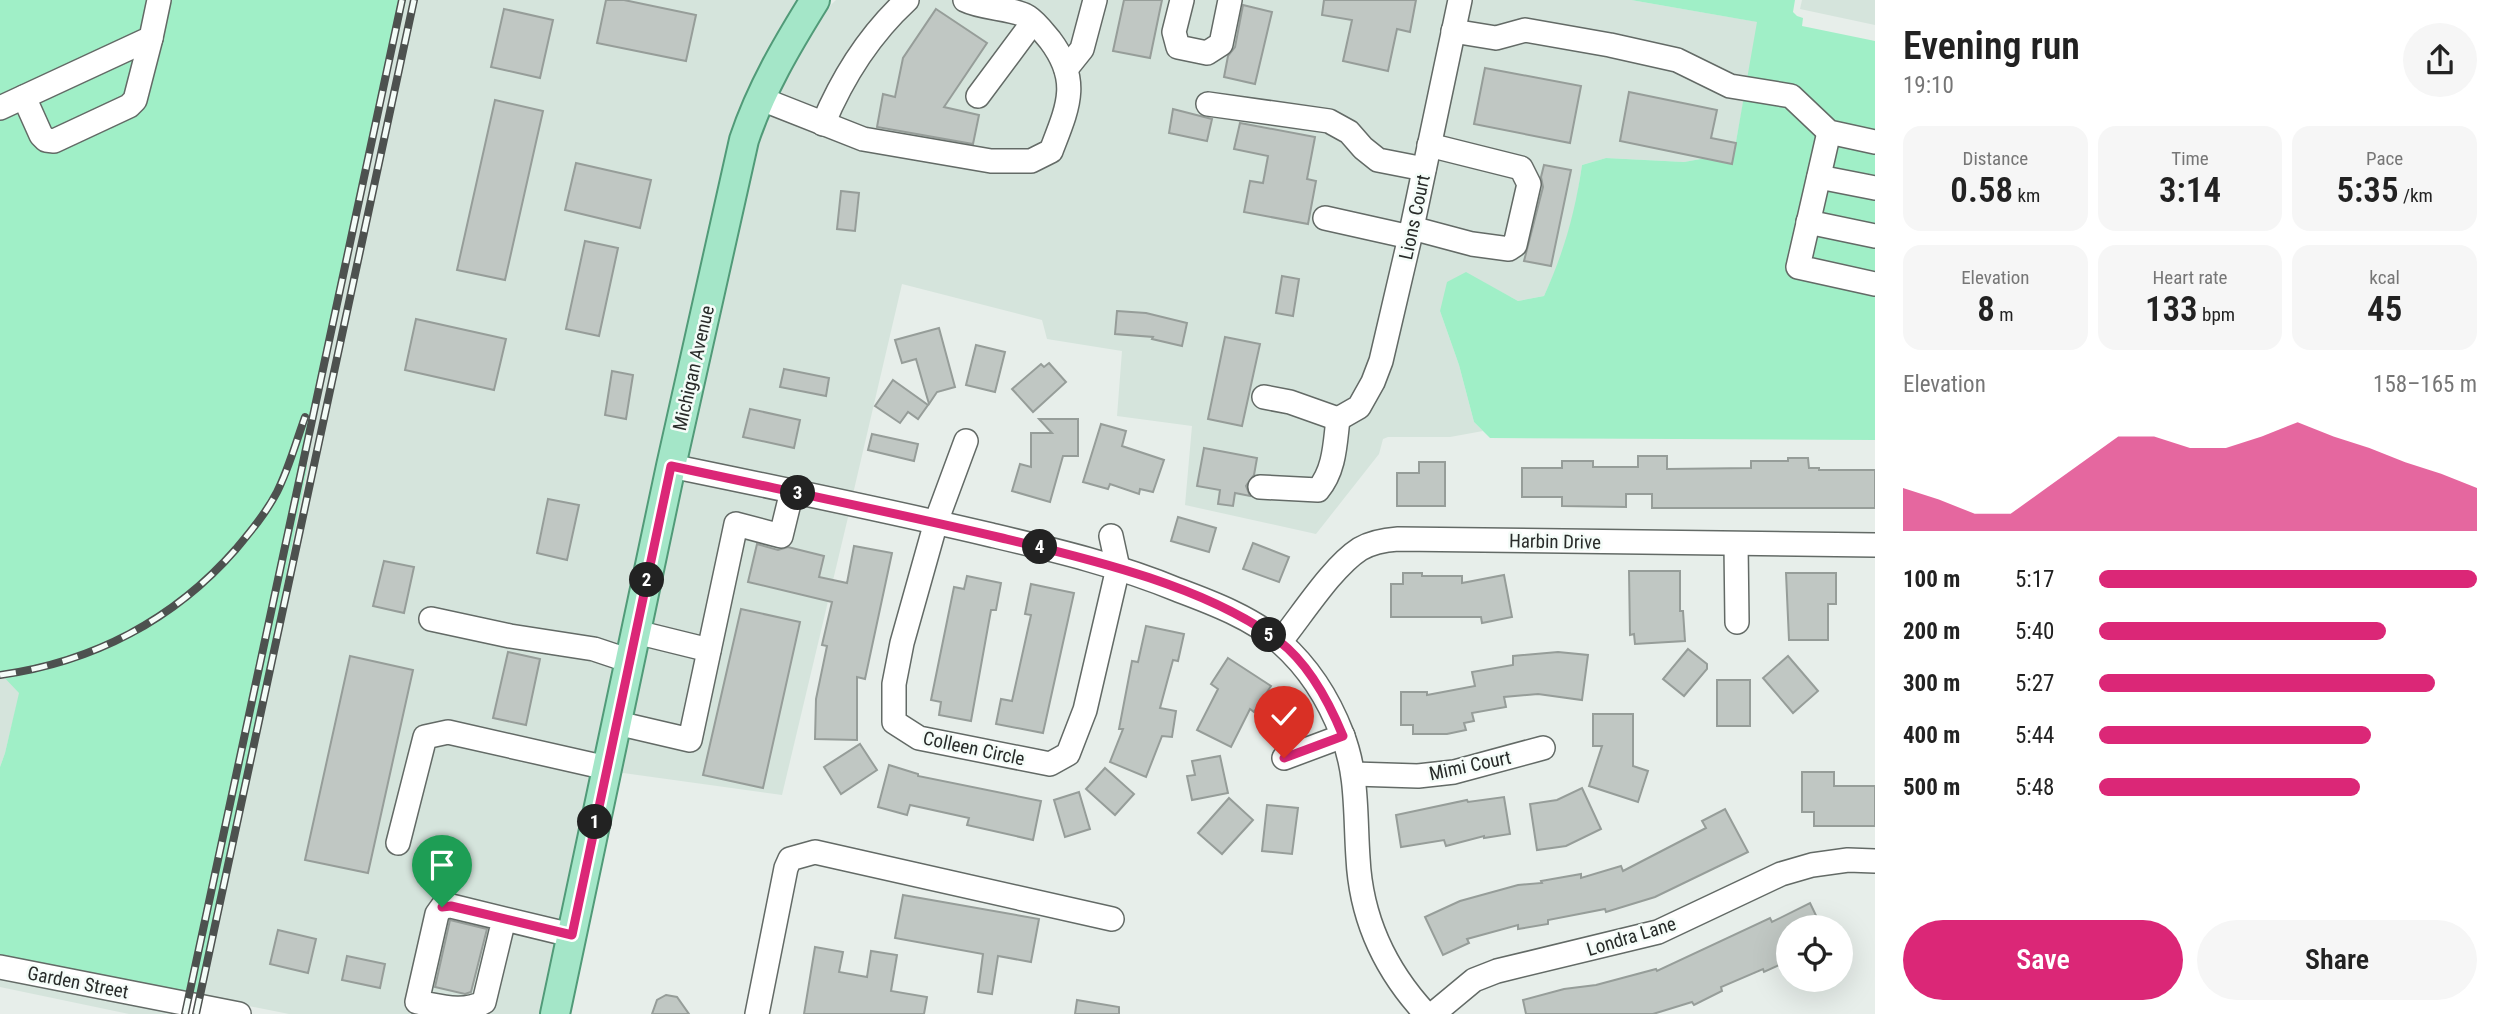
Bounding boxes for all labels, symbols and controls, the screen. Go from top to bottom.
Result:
button: share [2403,23,2477,97]
text: Evening run [1903,24,2080,68]
text: 19:10 [1903,72,1954,99]
text: Distance [1963,147,2028,170]
text: Time [2171,147,2209,170]
text: Pace [2366,147,2403,170]
text: 0.58 [1950,170,2013,211]
text: 3:14 [2159,170,2221,211]
text: 5:35 [2336,170,2399,211]
street label: Lions Court [1394,172,1435,262]
text: km [2013,184,2040,207]
text: /km [2399,184,2433,207]
text: Elevation [1961,266,2030,289]
text: Heart rate [2152,266,2228,289]
text: kcal [2369,266,2400,289]
text: 8 [1977,289,1995,330]
text: 133 [2145,289,2198,330]
text: 45 [2367,289,2402,330]
street label: Michigan Avenue [668,303,719,433]
text: m [1995,303,2013,326]
text: bpm [2198,303,2235,326]
text: Elevation [1903,371,1986,398]
text: 158–165 m [2373,371,2477,398]
pin: 3 [780,476,816,510]
text: 3 [793,481,802,504]
street label: Harbin Drive [1509,529,1601,554]
pin: 4 [1023,530,1058,564]
text: 4 [1035,535,1044,558]
pin: 2 [630,562,664,598]
text: 100 m [1903,566,1960,593]
text: 5:17 [2015,566,2054,593]
text: 2 [642,568,651,591]
pin: 5 [1252,618,1286,652]
text: 200 m [1903,618,1960,645]
text: 5:40 [2015,618,2054,645]
text: 5 [1264,623,1273,646]
text: 300 m [1903,670,1960,697]
text: 5:27 [2015,670,2054,697]
pin [1254,686,1314,758]
icon: check [1265,697,1303,735]
text: 400 m [1903,722,1960,749]
text: 5:44 [2015,722,2054,749]
street label: Colleen Circle [921,727,1027,770]
street label: Mimi Court [1427,746,1513,785]
text: 500 m [1903,774,1960,801]
text: 5:48 [2015,774,2054,801]
pin: 1 [578,804,612,840]
text: 1 [590,810,599,833]
pin [412,835,472,907]
icon: arrive [423,846,461,884]
street label: Londra Lane [1584,912,1679,961]
map controls [1776,915,1853,992]
button: locate [1776,915,1853,992]
button: Save [1903,920,2183,1000]
button: Share [2197,920,2477,1000]
street label: Garden Street [25,961,130,1004]

